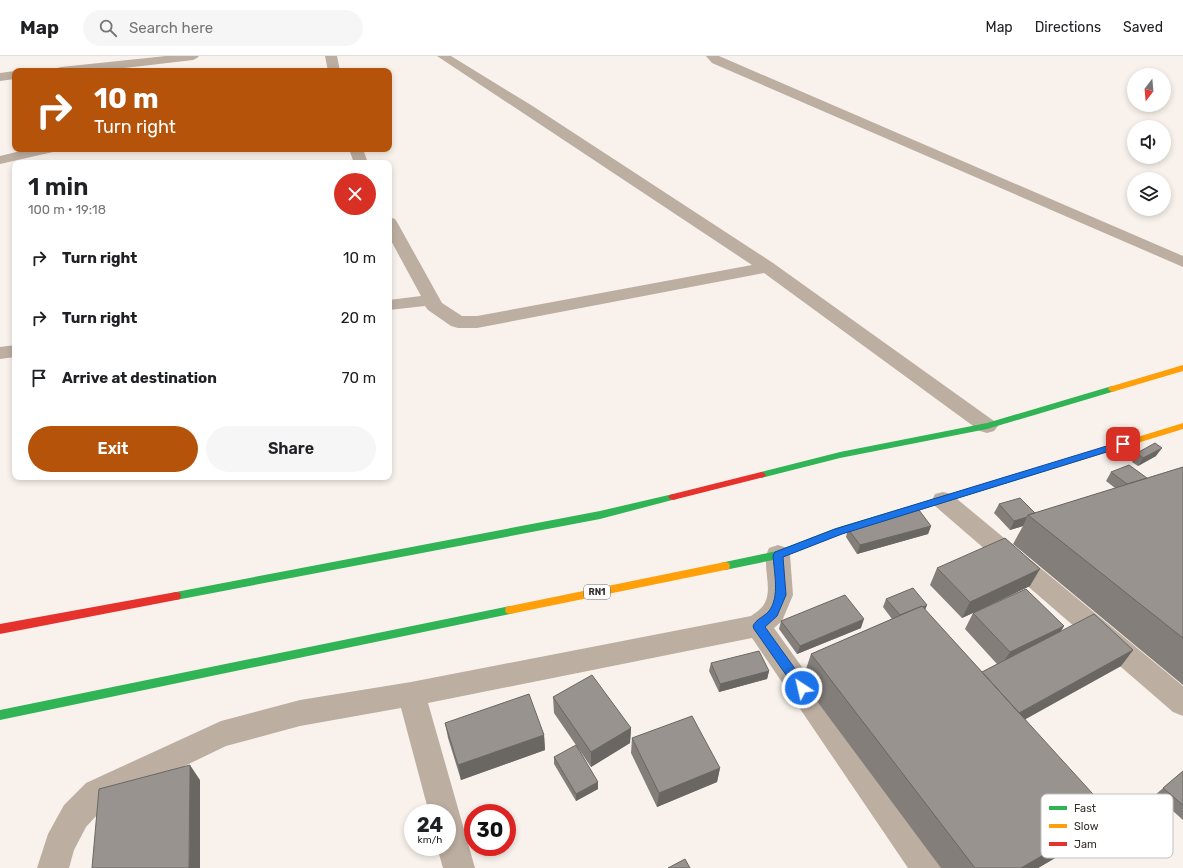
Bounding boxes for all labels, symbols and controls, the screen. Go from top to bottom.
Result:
search box [83,10,363,46]
text: Map [20,16,59,39]
icon: search [97,17,119,39]
text: Search here [129,19,213,37]
text: Map [986,19,1013,36]
text: Directions [1035,19,1101,36]
text: Saved [1123,19,1163,36]
north arrow [1127,68,1171,112]
map controls [1127,68,1171,216]
text: 10 m [94,82,159,115]
icon: right [28,84,80,136]
text: Turn right [94,116,176,138]
button: sound [1127,120,1171,164]
button: layers [1127,172,1171,216]
text: 1 min [28,173,88,201]
button: close [334,173,376,215]
text: 100 m · 19:18 [28,202,106,217]
icon: right [28,247,50,269]
text: Turn right [62,249,137,267]
text: 10 m [343,249,376,267]
icon: right [28,307,50,329]
text: Turn right [62,309,137,327]
text: 20 m [341,309,376,327]
icon: arrive [28,367,50,389]
text: Arrive at destination [62,369,217,387]
text: 70 m [342,369,376,387]
button: Exit [28,426,198,472]
button: Share [206,426,376,472]
pin [1106,427,1140,461]
icon: arrive [1112,433,1134,455]
road number: RN1 [584,585,610,599]
position arrow [781,667,823,709]
legend [1041,794,1173,858]
text: Fast [1074,802,1097,815]
speed limit sign: 30 [464,804,516,856]
text: 24 [417,813,443,837]
text: Slow [1074,820,1099,833]
text: km/h [418,834,442,846]
text: Jam [1074,838,1097,851]

